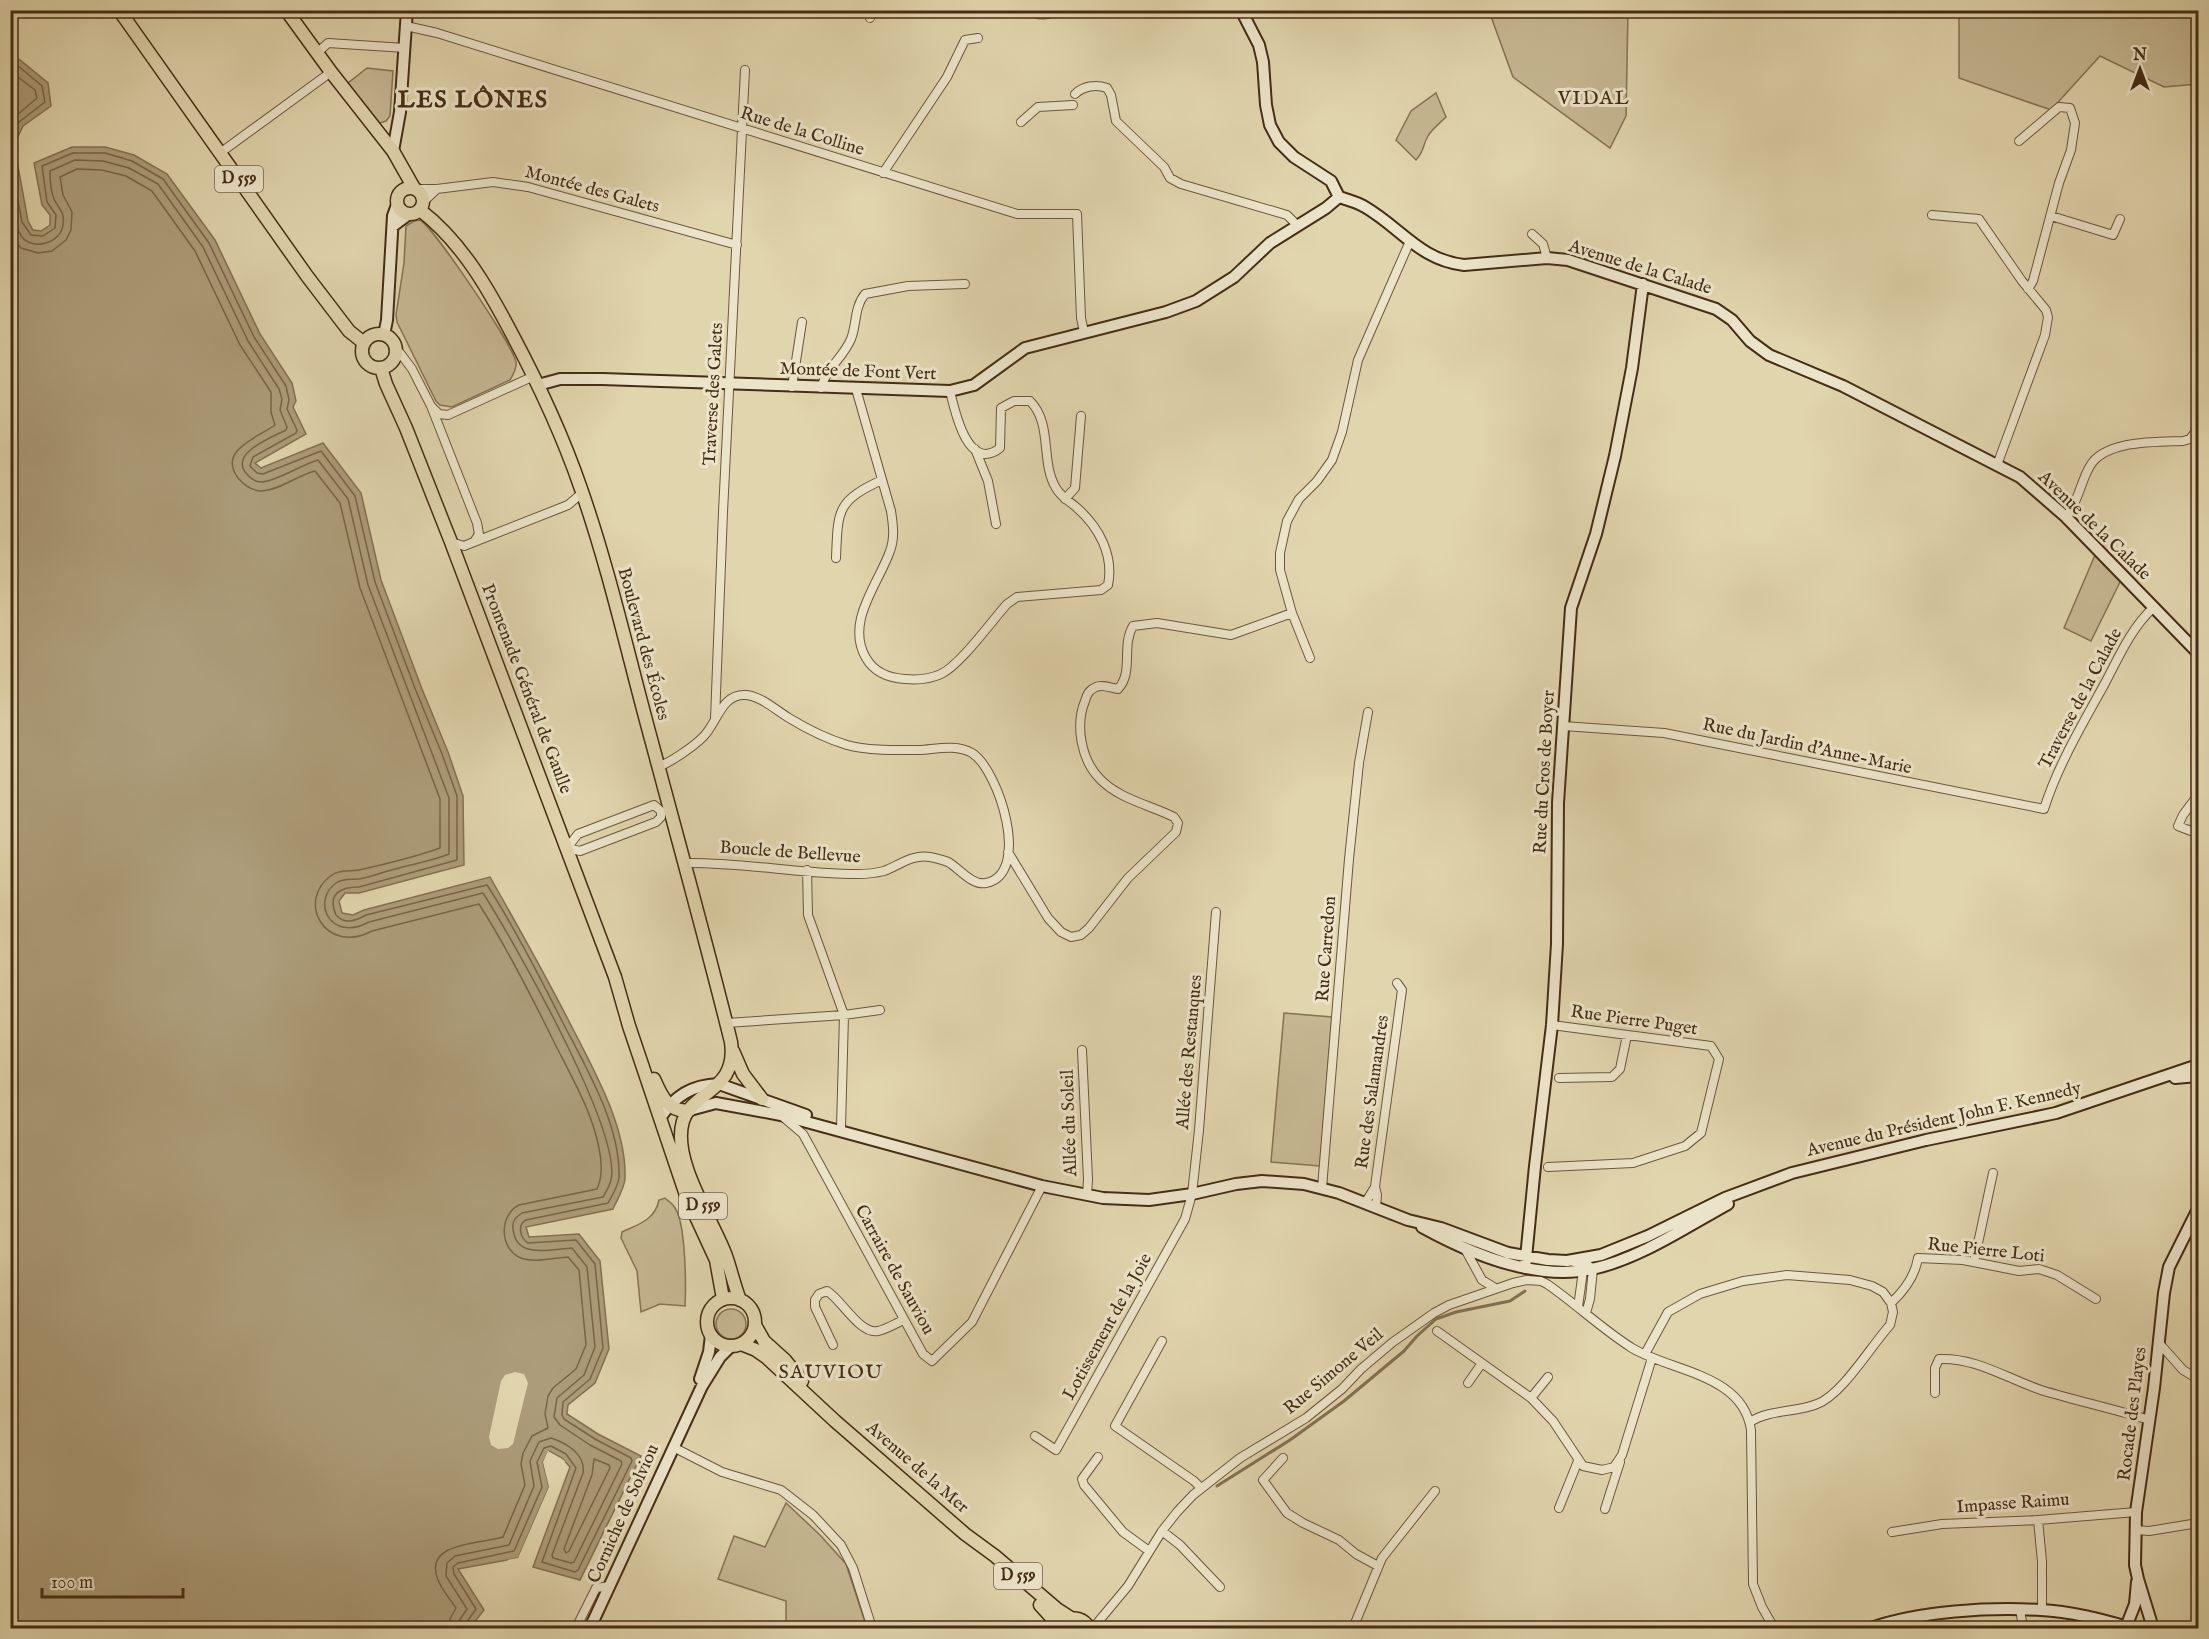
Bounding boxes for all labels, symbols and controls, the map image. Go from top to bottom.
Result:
north arrow [2110,39,2170,99]
text: N [2132,46,2147,66]
district label: LES LÔNES [397,85,549,116]
district label: VIDAL [1557,86,1630,111]
street label: Rue de la Colline [737,102,867,162]
street label: Montée des Galets [522,161,662,219]
road number: D 559 [215,166,263,192]
street label: Avenue de la Calade [1565,235,1714,301]
street label: Traverse des Galets [699,322,729,466]
street label: Montée de Font Vert [779,358,937,386]
street label: Avenue de la Calade [2032,465,2155,586]
street label: Boulevard des Écoles [612,565,676,723]
street label: Promenade Général de Gaulle [475,581,577,797]
street label: Traverse de la Calade [2034,624,2128,774]
street label: Rue du Cros de Boyer [1529,689,1561,855]
street label: Rue du Jardin d'Anne-Marie [1700,714,1914,780]
street label: Boucle de Bellevue [719,837,861,869]
street label: Rue Carredon [1312,895,1342,1003]
street label: Allée des Restanques [1172,974,1208,1131]
street label: Rue Pierre Puget [1569,1001,1699,1041]
street label: Rue des Salamandres [1351,1014,1395,1170]
street label: Allée du Soleil [1057,1069,1083,1178]
street label: Avenue du Président John F. Kennedy [1804,1077,2083,1163]
road number: D 559 [679,1193,727,1219]
street label: Carraire de Sauviou [849,1201,939,1339]
street label: Rue Pierre Loti [1926,1233,2046,1269]
street label: Lotissement de la Joie [1058,1250,1158,1404]
street label: Rue Simone Veil [1279,1324,1389,1420]
street label: Rocade des Playes [2113,1346,2153,1482]
district label: SAUVIOU [778,1360,884,1385]
street label: Avenue de la Mer [860,1416,974,1519]
street label: Corniche de Solviou [583,1441,665,1587]
street label: Impasse Raimu [1956,1489,2070,1519]
scale bar [42,1561,183,1599]
road number: D 559 [994,1563,1042,1589]
text: 100 m [51,1572,93,1595]

